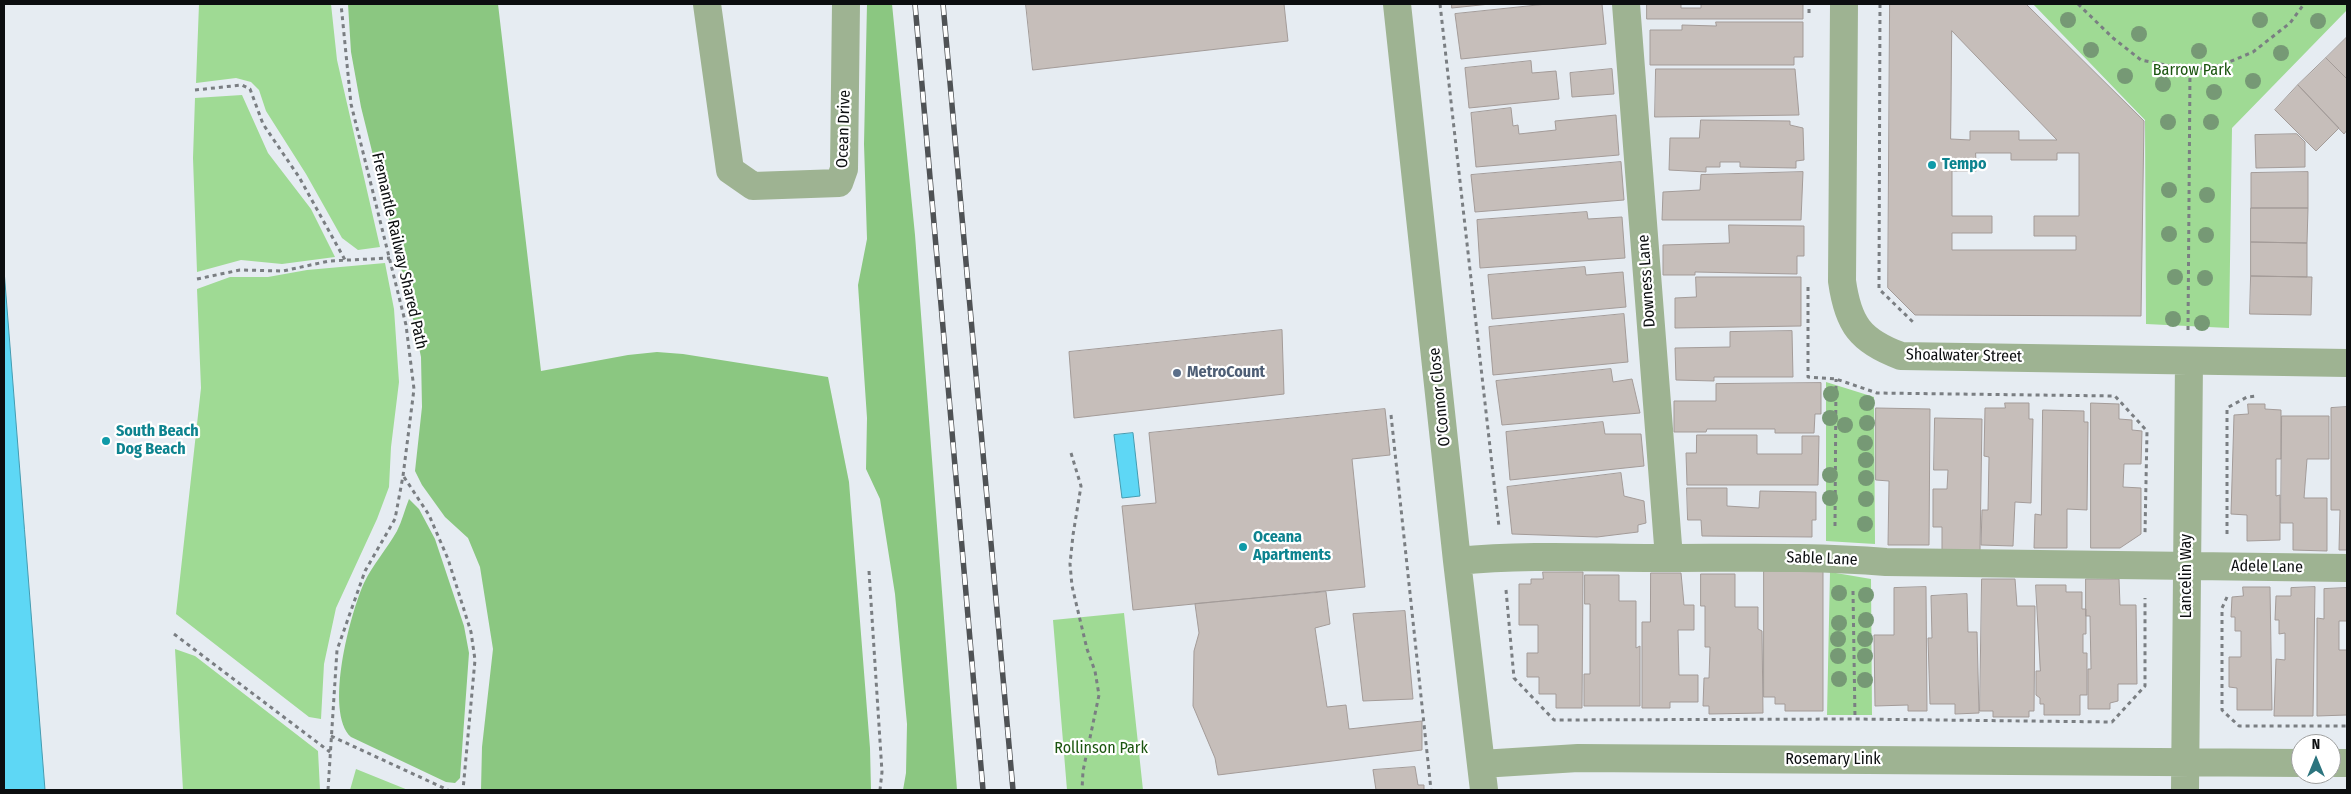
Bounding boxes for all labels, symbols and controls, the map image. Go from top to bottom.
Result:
park label: Barrow Park [2153,61,2231,81]
street label: Ocean Drive [833,90,855,168]
street label: Fremantle Railway Shared Path [367,151,431,351]
place label: Tempo [1942,155,1987,175]
marker: Tempo [1926,159,1938,171]
street label: Downess Lane [1634,234,1660,328]
street label: Shoalwater Street [1906,345,2022,367]
street label: O'Connor Close [1425,347,1455,447]
place label: MetroCount [1187,363,1265,383]
marker: MetroCount [1171,367,1183,379]
place label: South Beach Dog Beach [116,422,199,460]
marker: South Beach Dog Beach [100,435,112,447]
place label: Oceana Apartments [1253,528,1331,566]
street label: Lancelin Way [2177,534,2197,618]
marker: Oceana Apartments [1237,541,1249,553]
street label: Sable Lane [1786,548,1858,570]
street label: Adele Lane [2231,557,2303,577]
north arrow [2291,734,2341,784]
text: N [2312,736,2320,753]
park label: Rollinson Park [1054,739,1148,759]
street label: Rosemary Link [1785,750,1881,770]

